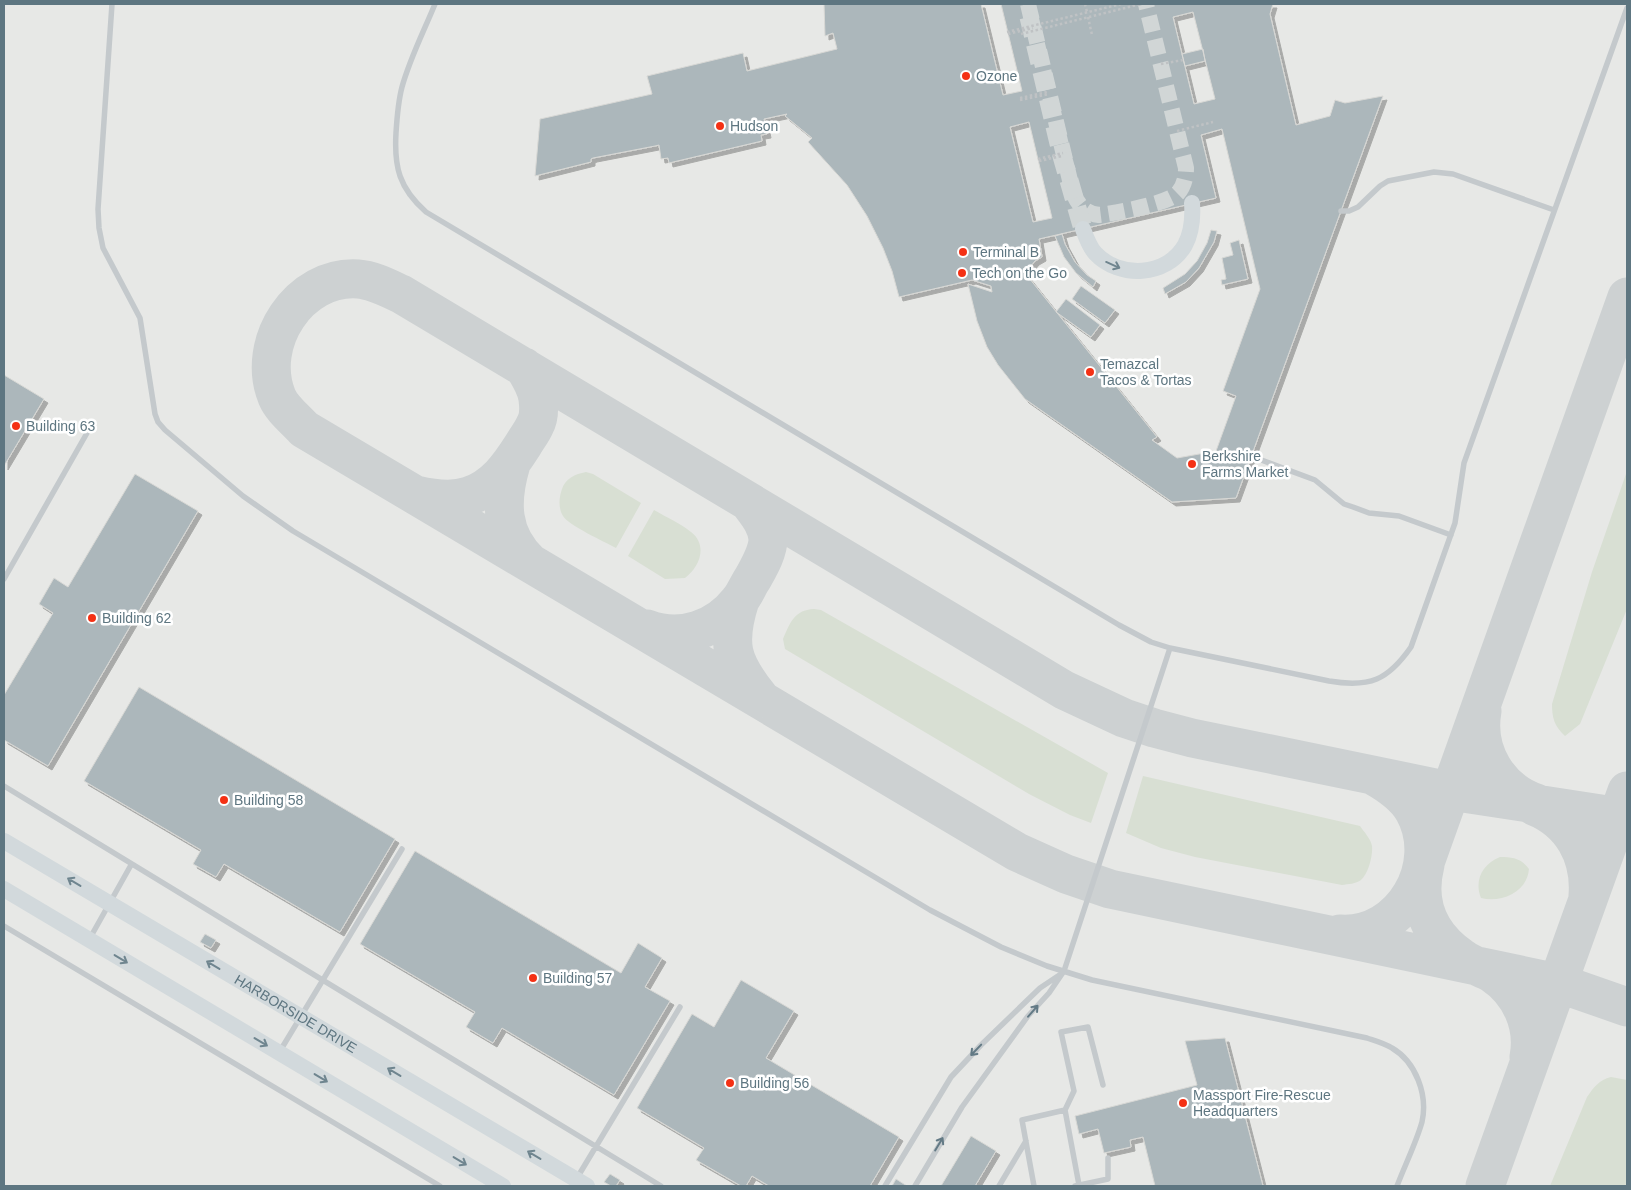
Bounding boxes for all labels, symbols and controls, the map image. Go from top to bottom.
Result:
place label: Ozone [976,68,1017,84]
marker: Ozone [960,70,972,82]
place label: Hudson [730,118,778,134]
marker: Hudson [714,120,726,132]
place label: Terminal B [973,244,1039,260]
marker: Terminal B [957,246,969,258]
one-way arrow [1105,261,1120,271]
place label: Tech on the Go [972,265,1067,281]
marker: Tech on the Go [956,267,968,279]
place label: Temazcal Tacos & Tortas [1100,356,1192,388]
marker: Temazcal Tacos & Tortas [1084,366,1096,378]
place label: Building 63 [26,418,95,434]
marker: Building 63 [10,420,22,432]
place label: Berkshire Farms Market [1202,448,1288,480]
marker: Berkshire Farms Market [1186,458,1198,470]
place label: Building 62 [102,610,171,626]
marker: Building 62 [86,612,98,624]
place label: Building 58 [234,792,303,808]
marker: Building 58 [218,794,230,806]
one-way arrow [67,877,81,887]
one-way arrow [113,954,127,964]
one-way arrow [207,960,221,970]
place label: Building 57 [543,970,612,986]
street label: HARBORSIDE DRIVE [232,971,360,1056]
marker: Building 57 [527,972,539,984]
one-way arrow [1027,1005,1038,1018]
one-way arrow [253,1037,267,1047]
one-way arrow [970,1044,982,1056]
one-way arrow [387,1066,401,1076]
one-way arrow [313,1073,327,1083]
place label: Building 56 [740,1075,809,1091]
marker: Building 56 [724,1077,736,1089]
place label: Massport Fire-Rescue Headquarters [1193,1087,1331,1119]
marker: Massport Fire-Rescue Headquarters [1177,1097,1189,1109]
one-way arrow [935,1138,945,1152]
one-way arrow [527,1149,541,1159]
one-way arrow [453,1156,467,1166]

